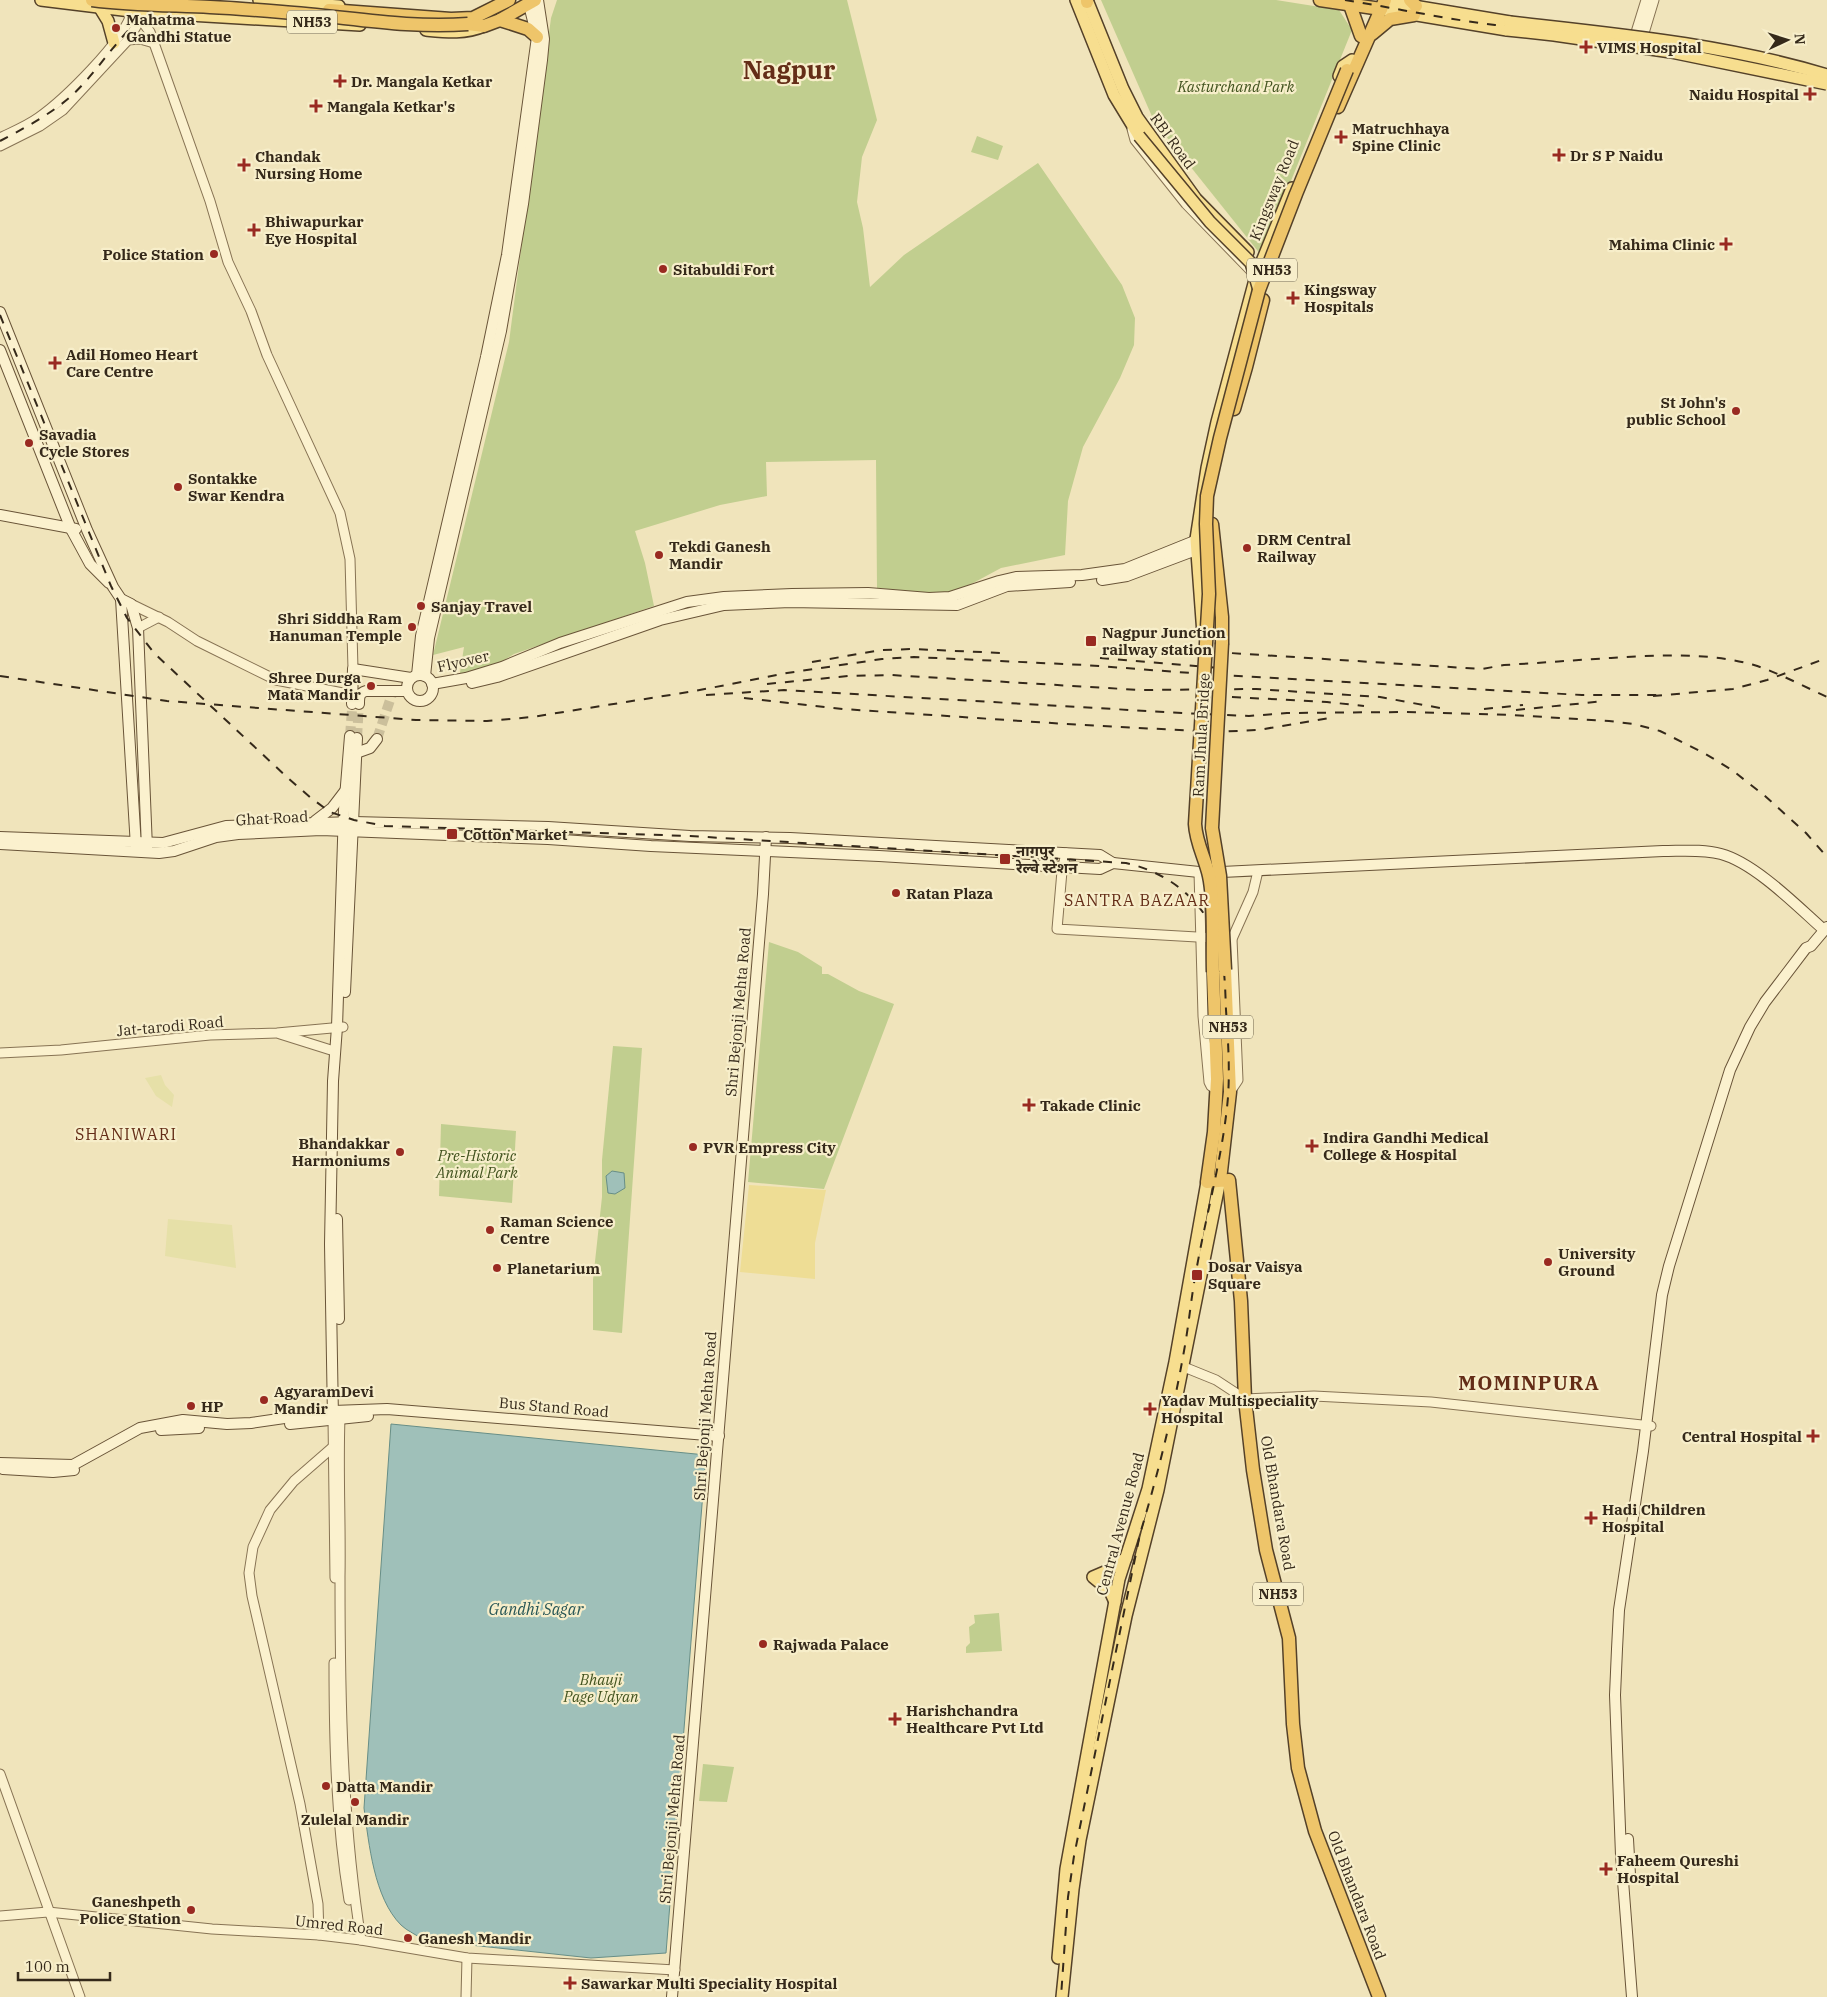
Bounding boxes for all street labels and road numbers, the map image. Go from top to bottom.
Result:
road number: NH53 [287,11,337,34]
street label: RBI Road [1146,109,1200,173]
street label: Kingsway Road [1245,137,1303,243]
road number: NH53 [1247,258,1297,282]
street label: Flyover [435,646,491,676]
street label: Ram Jhula Bridge [1188,672,1214,798]
street label: Ghat Road [235,807,309,829]
street label: Shri Bejonji Mehta Road [721,927,755,1097]
street label: Jat-tarodi Road [116,1012,224,1040]
road number: NH53 [1203,1016,1253,1038]
street label: Shri Bejonji Mehta Road [690,1331,720,1501]
street label: Bus Stand Road [498,1393,610,1421]
street label: Old Bhandara Road [1257,1434,1299,1572]
street label: Central Avenue Road [1092,1450,1148,1598]
road number: NH53 [1253,1582,1303,1606]
street label: Shri Bejonji Mehta Road [655,1734,689,1904]
street label: Old Bhandara Road [1324,1828,1390,1962]
street label: Umred Road [294,1911,384,1939]

